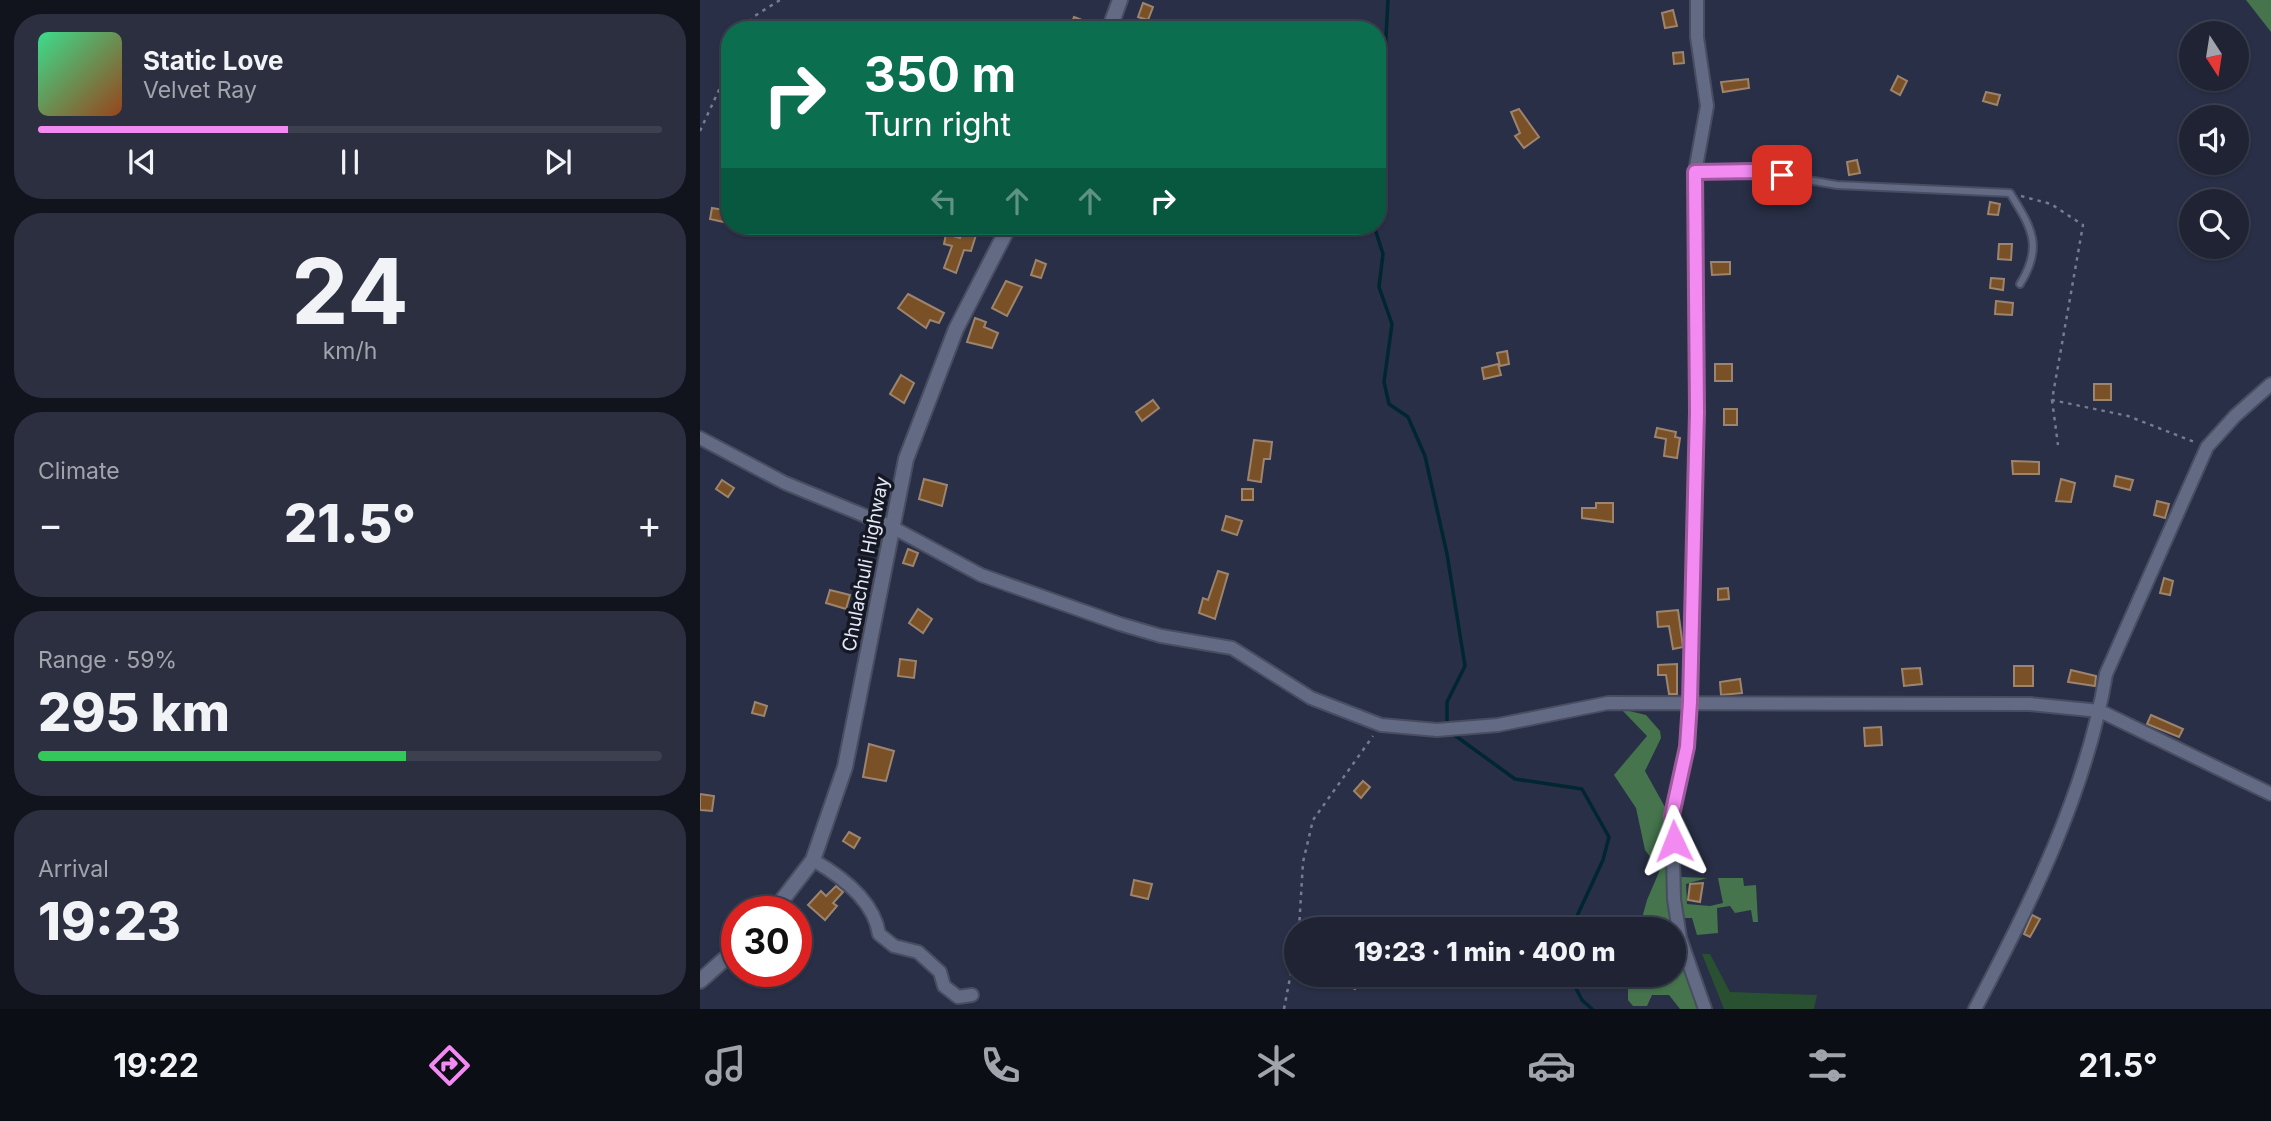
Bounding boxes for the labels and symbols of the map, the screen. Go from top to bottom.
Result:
north arrow [2179,21,2249,91]
pin [1752,145,1812,205]
street label: Chulachuli Highway [837,474,894,654]
position arrow [1637,804,1711,878]
speed limit sign: 30 [721,896,812,987]

